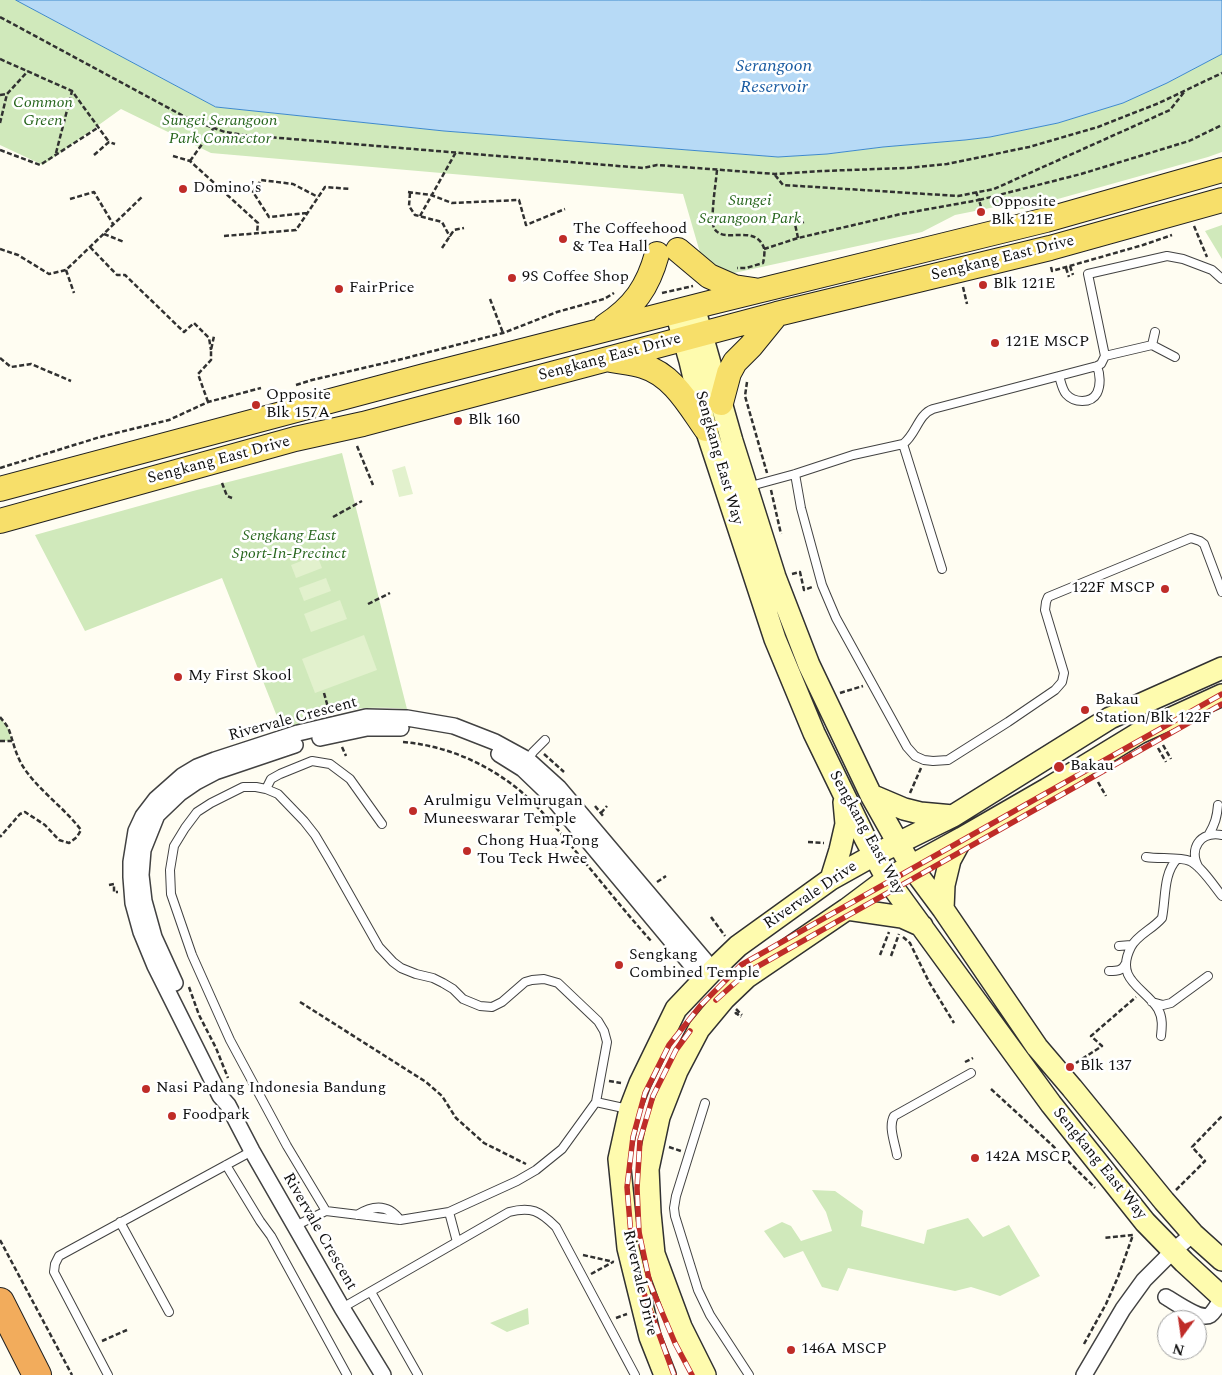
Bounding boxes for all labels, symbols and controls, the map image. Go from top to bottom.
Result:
water label: Serangoon Reservoir [736,56,812,98]
park label: Common Green [13,94,73,132]
park label: Sungei Serangoon Park Connector [163,112,277,150]
place label: Domino's [193,179,262,199]
marker: Domino's [177,183,189,195]
park label: Sungei Serangoon Park [699,192,801,230]
place label: Opposite Blk 121E [991,193,1056,231]
marker: Opposite Blk 121E [975,206,987,218]
place label: The Coffeehood & Tea Hall [573,220,687,258]
street label: Sengkang East Drive [930,232,1076,286]
marker: The Coffeehood & Tea Hall [557,233,569,245]
place label: 9S Coffee Shop [522,268,629,288]
marker: 9S Coffee Shop [506,272,518,284]
place label: Blk 121E [993,275,1055,295]
place label: FairPrice [349,279,415,299]
marker: Blk 121E [977,279,989,291]
marker: FairPrice [333,283,345,295]
street label: Sengkang East Drive [537,330,683,386]
place label: 121E MSCP [1005,333,1089,353]
marker: 121E MSCP [989,337,1001,349]
place label: Opposite Blk 157A [266,386,331,424]
street label: Sengkang East Way [690,389,746,527]
marker: Opposite Blk 157A [250,399,262,411]
place label: Blk 160 [468,411,520,431]
marker: Blk 160 [452,415,464,427]
street label: Sengkang East Drive [146,433,292,489]
park label: Sengkang East Sport-In-Precinct [232,527,346,565]
place label: 122F MSCP [1072,579,1155,599]
marker: 122F MSCP [1159,583,1171,595]
place label: My First Skool [188,667,292,687]
marker: My First Skool [172,671,184,683]
place label: Bakau Station/Blk 122F [1095,691,1212,729]
street label: Rivervale Crescent [227,694,359,746]
marker: Bakau Station/Blk 122F [1079,704,1091,716]
place label: Bakau [1070,757,1114,777]
marker: Bakau [1052,760,1066,774]
street label: Sengkang East Way [824,768,908,898]
place label: Arulmigu Velmurugan Muneeswarar Temple [423,792,583,830]
marker: Arulmigu Velmurugan Muneeswarar Temple [407,805,419,817]
place label: Chong Hua Tong Tou Teck Hwee [477,832,599,870]
marker: Chong Hua Tong Tou Teck Hwee [461,845,473,857]
street label: Rivervale Drive [761,858,861,934]
place label: Sengkang Combined Temple [629,946,760,984]
marker: Sengkang Combined Temple [613,959,625,971]
place label: Blk 137 [1080,1057,1132,1077]
marker: Blk 137 [1064,1061,1076,1073]
place label: Nasi Padang Indonesia Bandung [156,1079,386,1099]
marker: Nasi Padang Indonesia Bandung [140,1083,152,1095]
street label: Sengkang East Way [1048,1104,1150,1224]
place label: Foodpark [182,1106,250,1126]
marker: Foodpark [166,1110,178,1122]
place label: 142A MSCP [985,1148,1071,1168]
marker: 142A MSCP [969,1152,981,1164]
street label: Rivervale Crescent [278,1170,360,1294]
street label: Rivervale Drive [617,1228,661,1338]
north arrow [1157,1310,1207,1360]
text: N [1170,1337,1187,1361]
place label: 146A MSCP [801,1340,887,1360]
marker: 146A MSCP [785,1344,797,1356]

